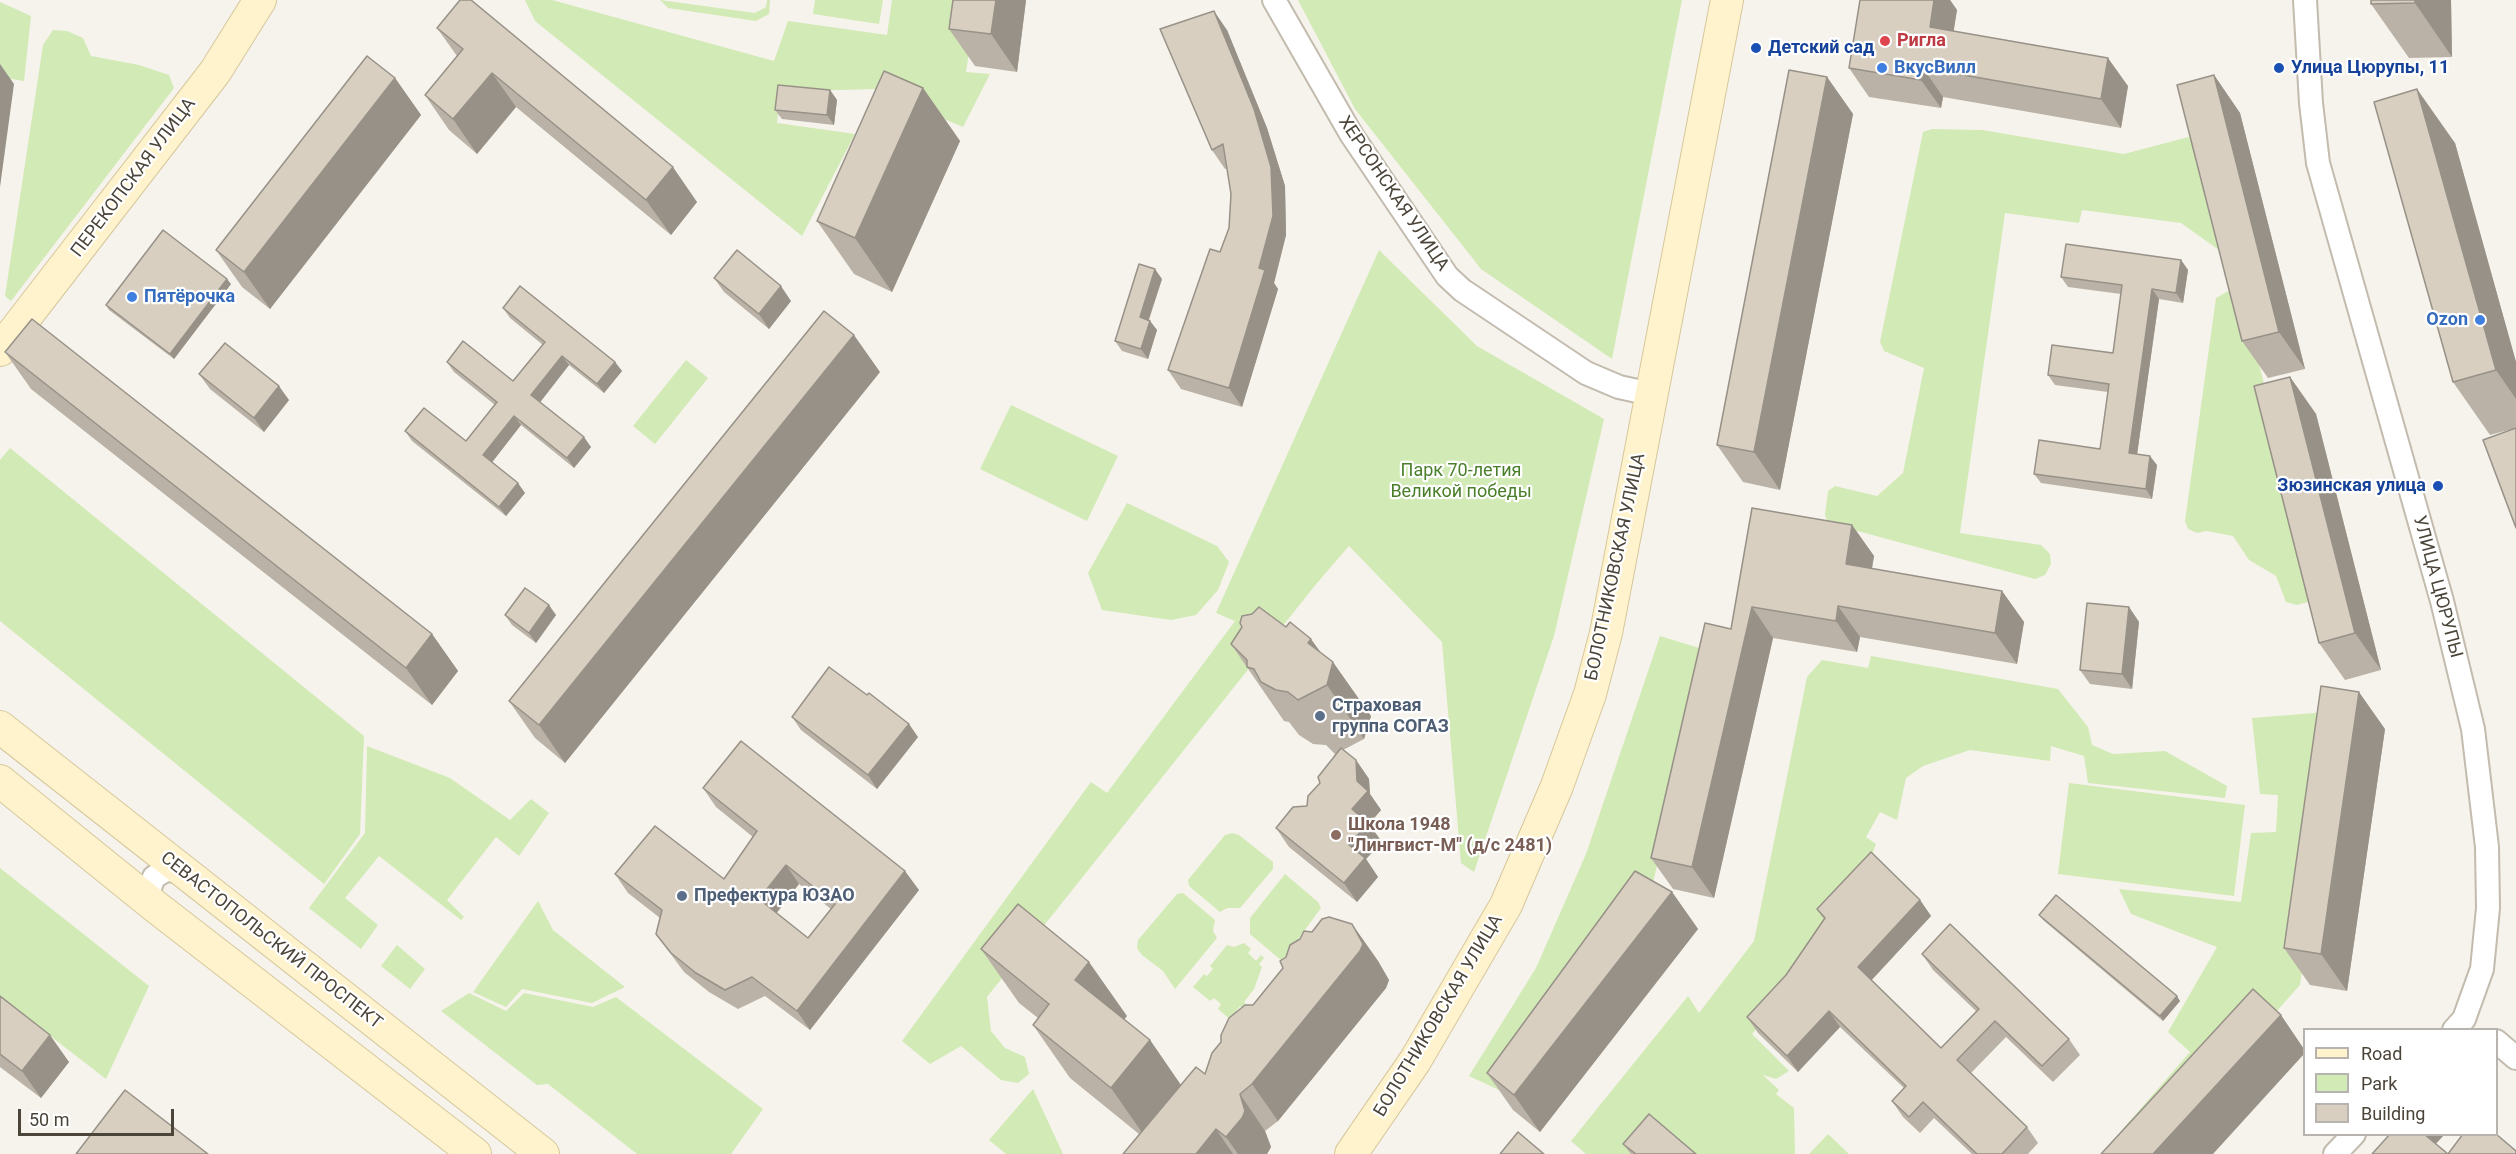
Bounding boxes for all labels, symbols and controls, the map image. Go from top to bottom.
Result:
place label: Ригла [1897,30,1946,52]
marker: Ригла [1878,34,1892,48]
place label: Детский сад [1768,37,1874,59]
marker: Детский сад [1749,41,1763,55]
place label: ВкусВилл [1894,57,1976,79]
place label: Улица Цюрупы, 11 [2291,57,2449,79]
marker: ВкусВилл [1875,61,1889,75]
marker: Улица Цюрупы, 11 [2272,61,2286,75]
street label: ПЕРЕКОПСКАЯ УЛИЦА [67,94,201,262]
street label: ХЕРСОНСКАЯ УЛИЦА [1333,112,1453,276]
place label: Пятёрочка [144,286,235,308]
marker: Пятёрочка [125,290,139,304]
place label: Ozon [2426,309,2468,331]
marker: Ozon [2473,313,2487,327]
street label: БОЛОТНИКОВСКАЯ УЛИЦА [1581,451,1651,683]
park label: Парк 70-летия Великой победы [1390,460,1532,502]
place label: Зюзинская улица [2277,475,2426,497]
marker: Зюзинская улица [2431,479,2445,493]
street label: УЛИЦА ЦЮРУПЫ [2408,514,2466,660]
place label: Страховая группа СОГАЗ [1332,695,1449,738]
marker: Страховая группа СОГАЗ [1313,709,1327,723]
place label: Школа 1948 "Лингвист-М" (д/с 2481) [1348,814,1552,856]
marker: Школа 1948 "Лингвист-М" (д/с 2481) [1329,828,1343,842]
street label: СЕВАСТОПОЛЬСКИЙ ПРОСПЕКТ [156,848,386,1034]
place label: Префектура ЮЗАО [694,885,855,907]
marker: Префектура ЮЗАО [675,889,689,903]
street label: БОЛОТНИКОВСКАЯ УЛИЦА [1370,911,1508,1121]
legend [2303,1028,2498,1136]
text: Road [2361,1043,2402,1064]
text: Park [2361,1073,2397,1094]
scale bar [21,1097,177,1135]
text: Building [2361,1103,2425,1124]
text: 50 m [29,1109,69,1130]

